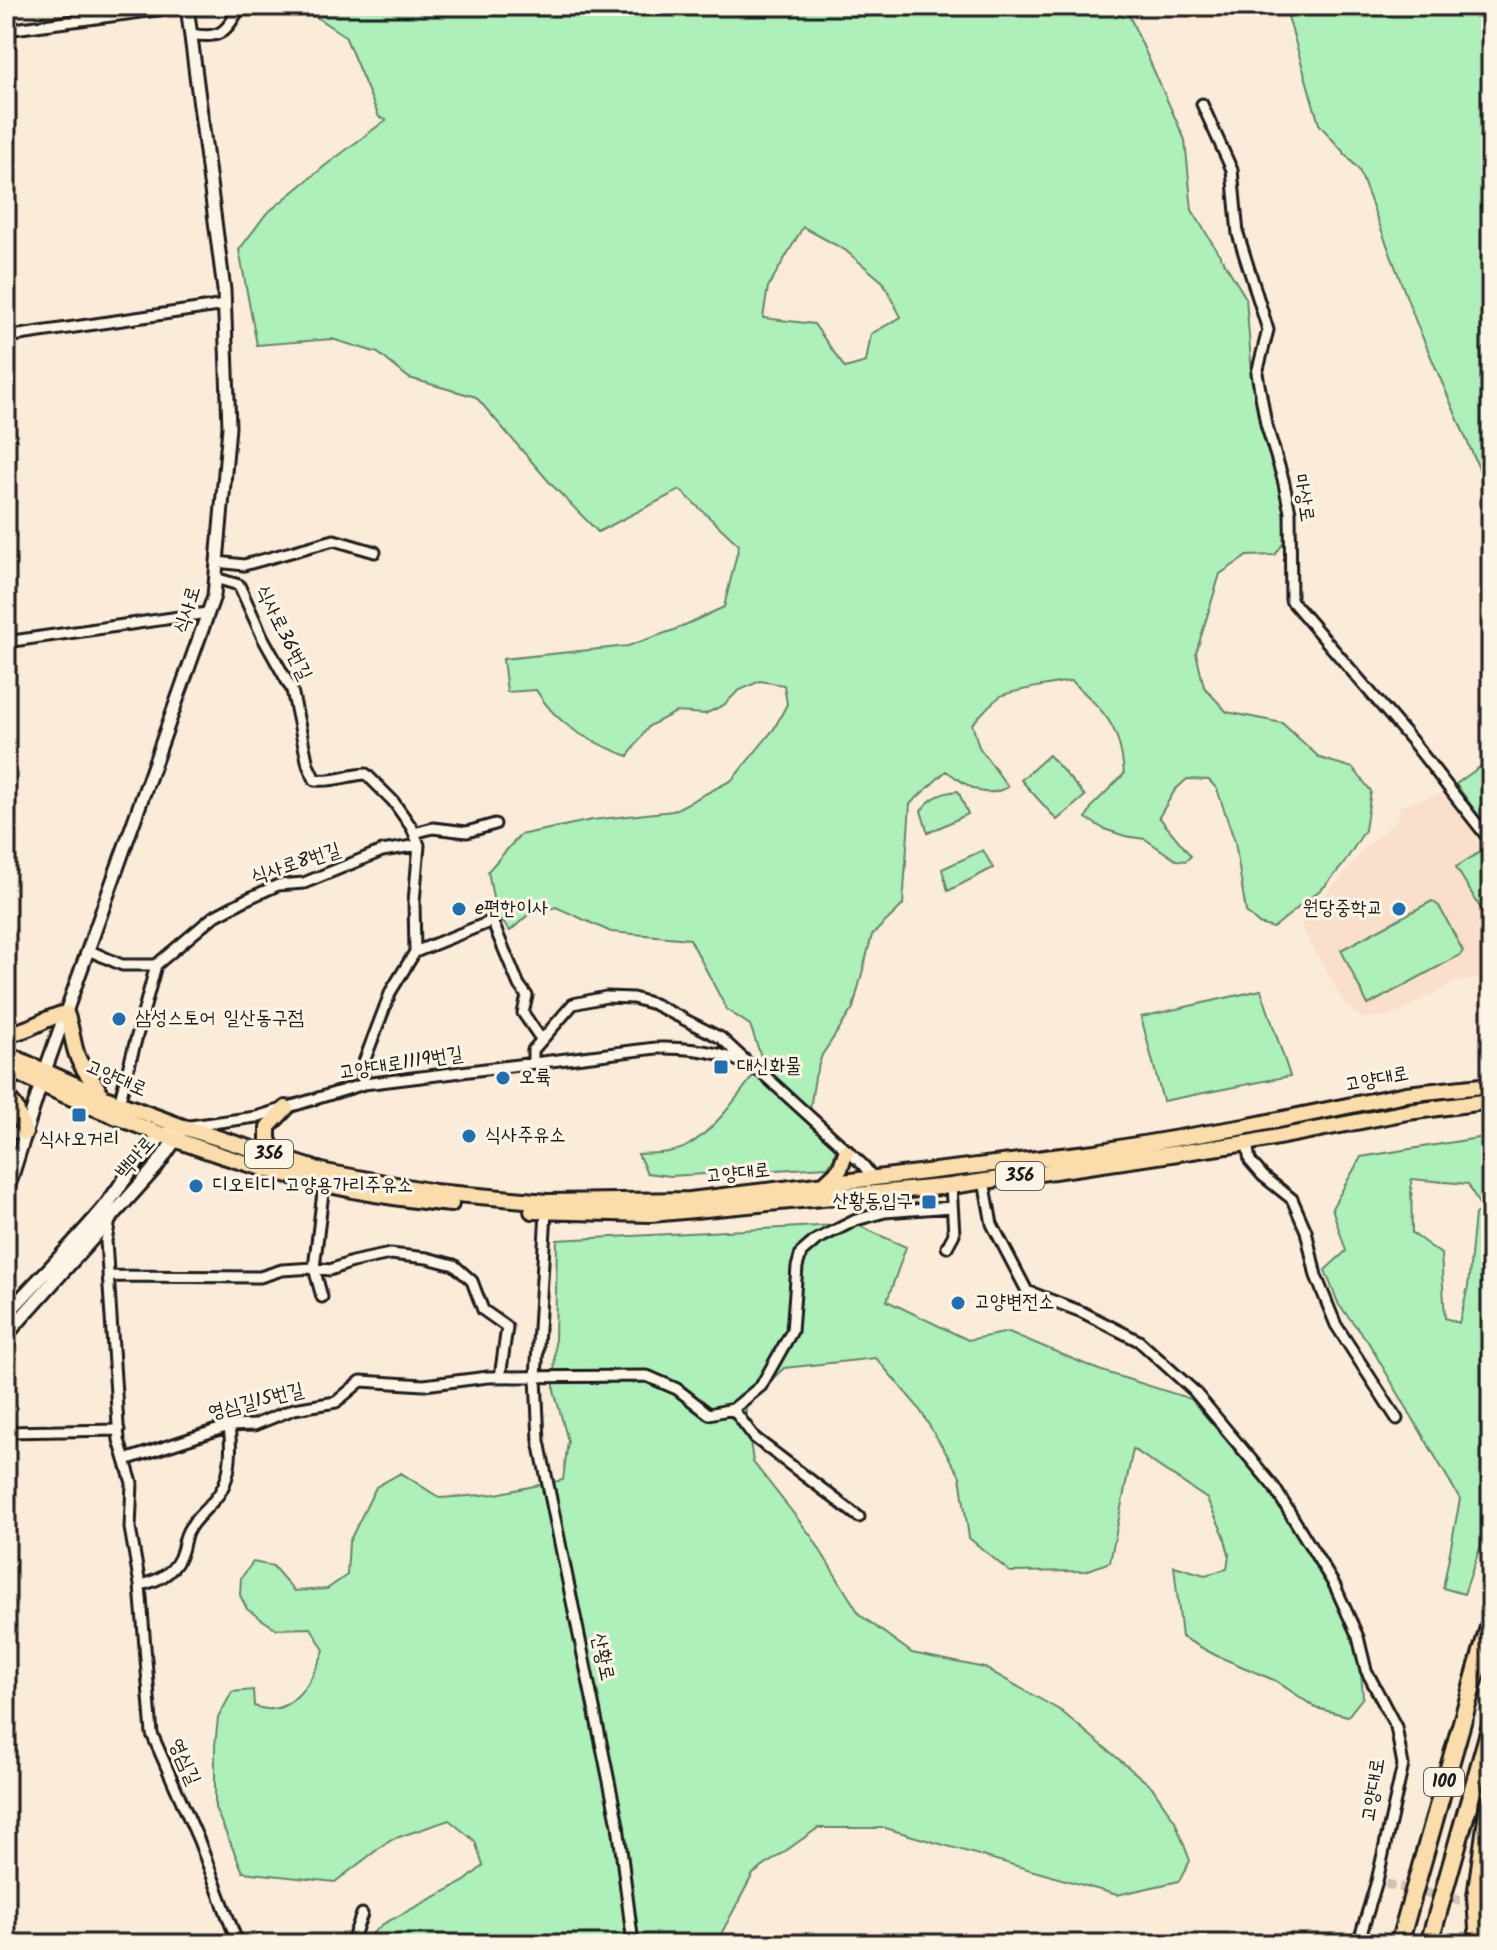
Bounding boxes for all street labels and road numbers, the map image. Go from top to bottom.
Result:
street label: 마상로 [1283,472,1323,524]
street label: 식사로36번길 [246,580,320,686]
street label: 식사로 [166,582,210,638]
street label: 식사로8번길 [247,834,345,894]
street label: 고양대로1119번길 [337,1038,465,1090]
street label: 고양대로 [80,1052,152,1106]
street label: 고양대로 [1342,1058,1412,1102]
street label: 백마로 [108,1129,164,1187]
road number: 356 [245,1140,293,1168]
street label: 고양대로 [704,1155,772,1193]
road number: 356 [996,1162,1044,1190]
street label: 영심길15번길 [205,1375,307,1429]
street label: 산황로 [581,1630,623,1684]
street label: 영심길 [160,1733,208,1791]
street label: 고양대로 [1353,1756,1395,1824]
road number: 100 [1424,1768,1464,1796]

